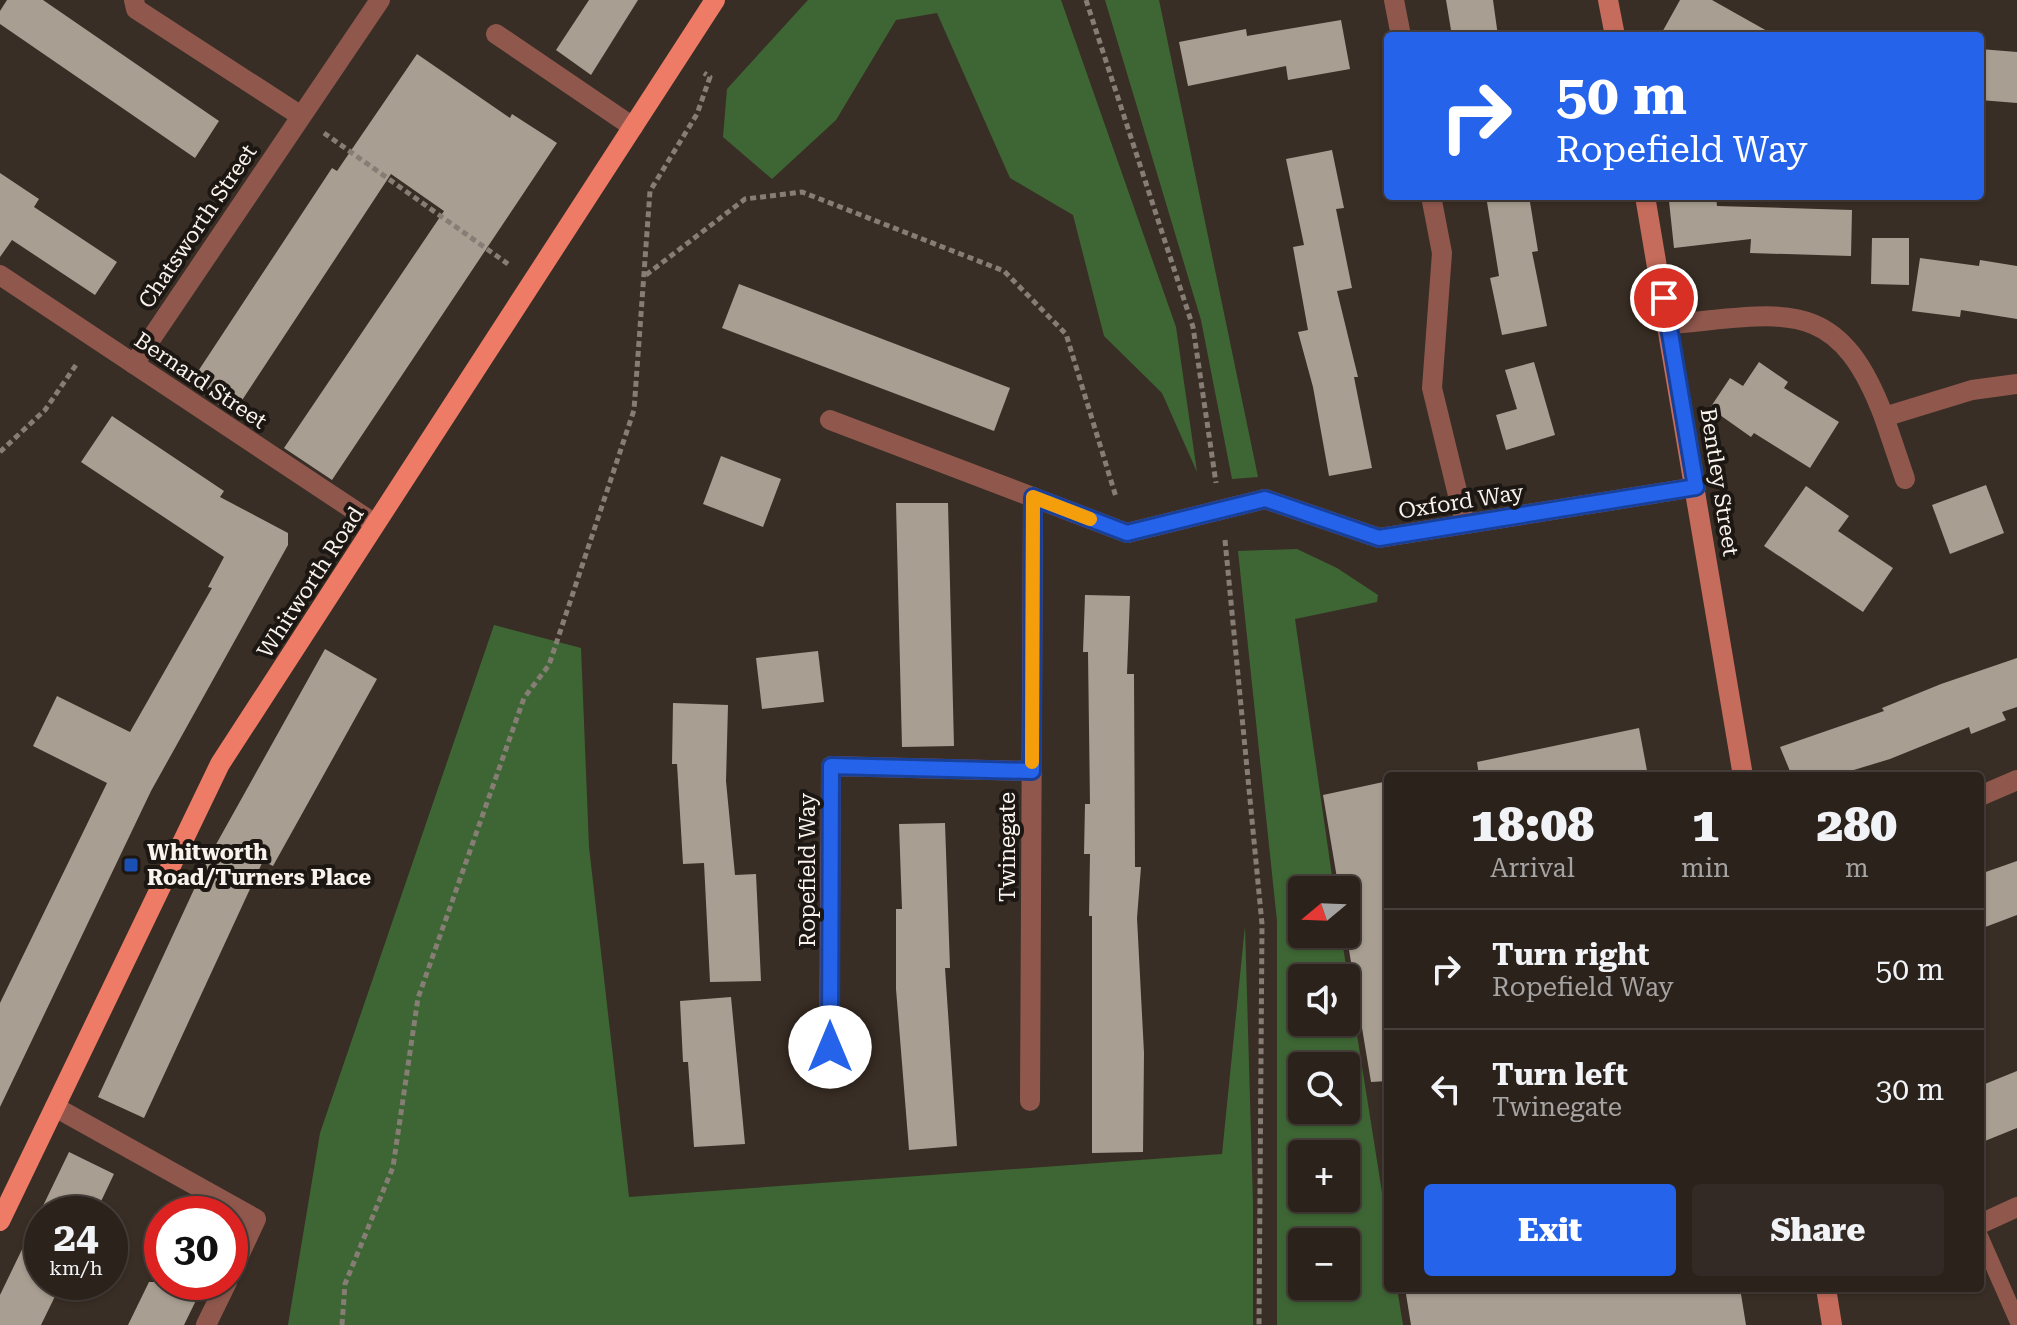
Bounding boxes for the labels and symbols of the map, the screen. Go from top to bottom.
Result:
street label: Chatsworth Street [133,140,261,313]
pin [1630,264,1698,332]
street label: Bernard Street [130,327,271,434]
street label: Bentley Street [1695,406,1744,558]
street label: Oxford Way [1397,479,1525,524]
street label: Whitworth Road [252,502,369,662]
street label: Twinegate [995,792,1020,902]
street label: Ropefield Way [795,793,820,947]
place label: Whitworth Road/Turners Place [147,840,371,890]
marker: Whitworth Road/Turners Place [122,856,140,874]
north arrow [1288,876,1360,948]
position arrow [788,1005,872,1089]
speed limit sign: 30 [144,1196,248,1300]

